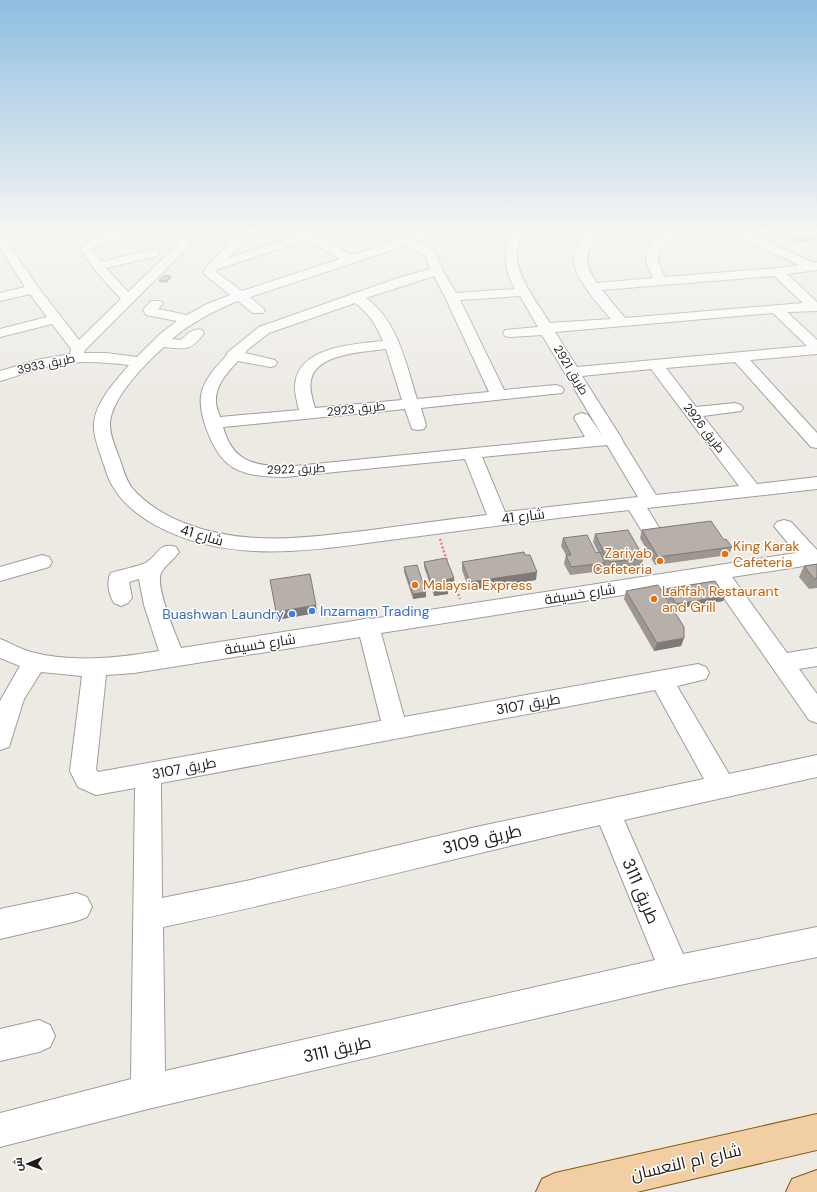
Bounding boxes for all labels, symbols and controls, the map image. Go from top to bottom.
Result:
street label: طريق 2921 [550,342,592,398]
street label: طريق 3933 [16,350,77,378]
street label: طريق 2923 [326,398,386,420]
street label: طريق 2926 [679,400,729,456]
street label: طريق 2922 [266,460,326,478]
street label: شارع 41 [500,504,546,528]
street label: شارع 41 [179,520,225,550]
place label: King Karak Cafeteria [733,537,799,571]
place label: Zariyab Cafeteria [593,544,652,578]
marker: King Karak Cafeteria [720,549,730,559]
marker: Zariyab Cafeteria [655,556,665,566]
place label: Malaysia Express [423,576,533,594]
street label: شارع خسيفة [543,579,617,609]
marker: Malaysia Express [410,580,420,590]
place label: Lahfah Restaurant and Grill [662,582,779,616]
marker: Lahfah Restaurant and Grill [649,594,659,604]
place label: Inzamam Trading [320,602,430,620]
place label: Buashwan Laundry [162,605,284,623]
marker: Inzamam Trading [307,606,317,616]
marker: Buashwan Laundry [287,609,297,619]
street label: شارع خسيفة [223,629,297,659]
street label: طريق 3107 [494,689,562,719]
street label: طريق 3107 [150,753,218,783]
street label: طريق 3109 [440,819,524,859]
street label: طريق 3111 [617,855,665,927]
street label: طريق 3111 [301,1031,373,1067]
street label: شارع ام النعسان [628,1139,744,1186]
north arrow [8,1144,48,1184]
text: ش [11,1157,25,1172]

